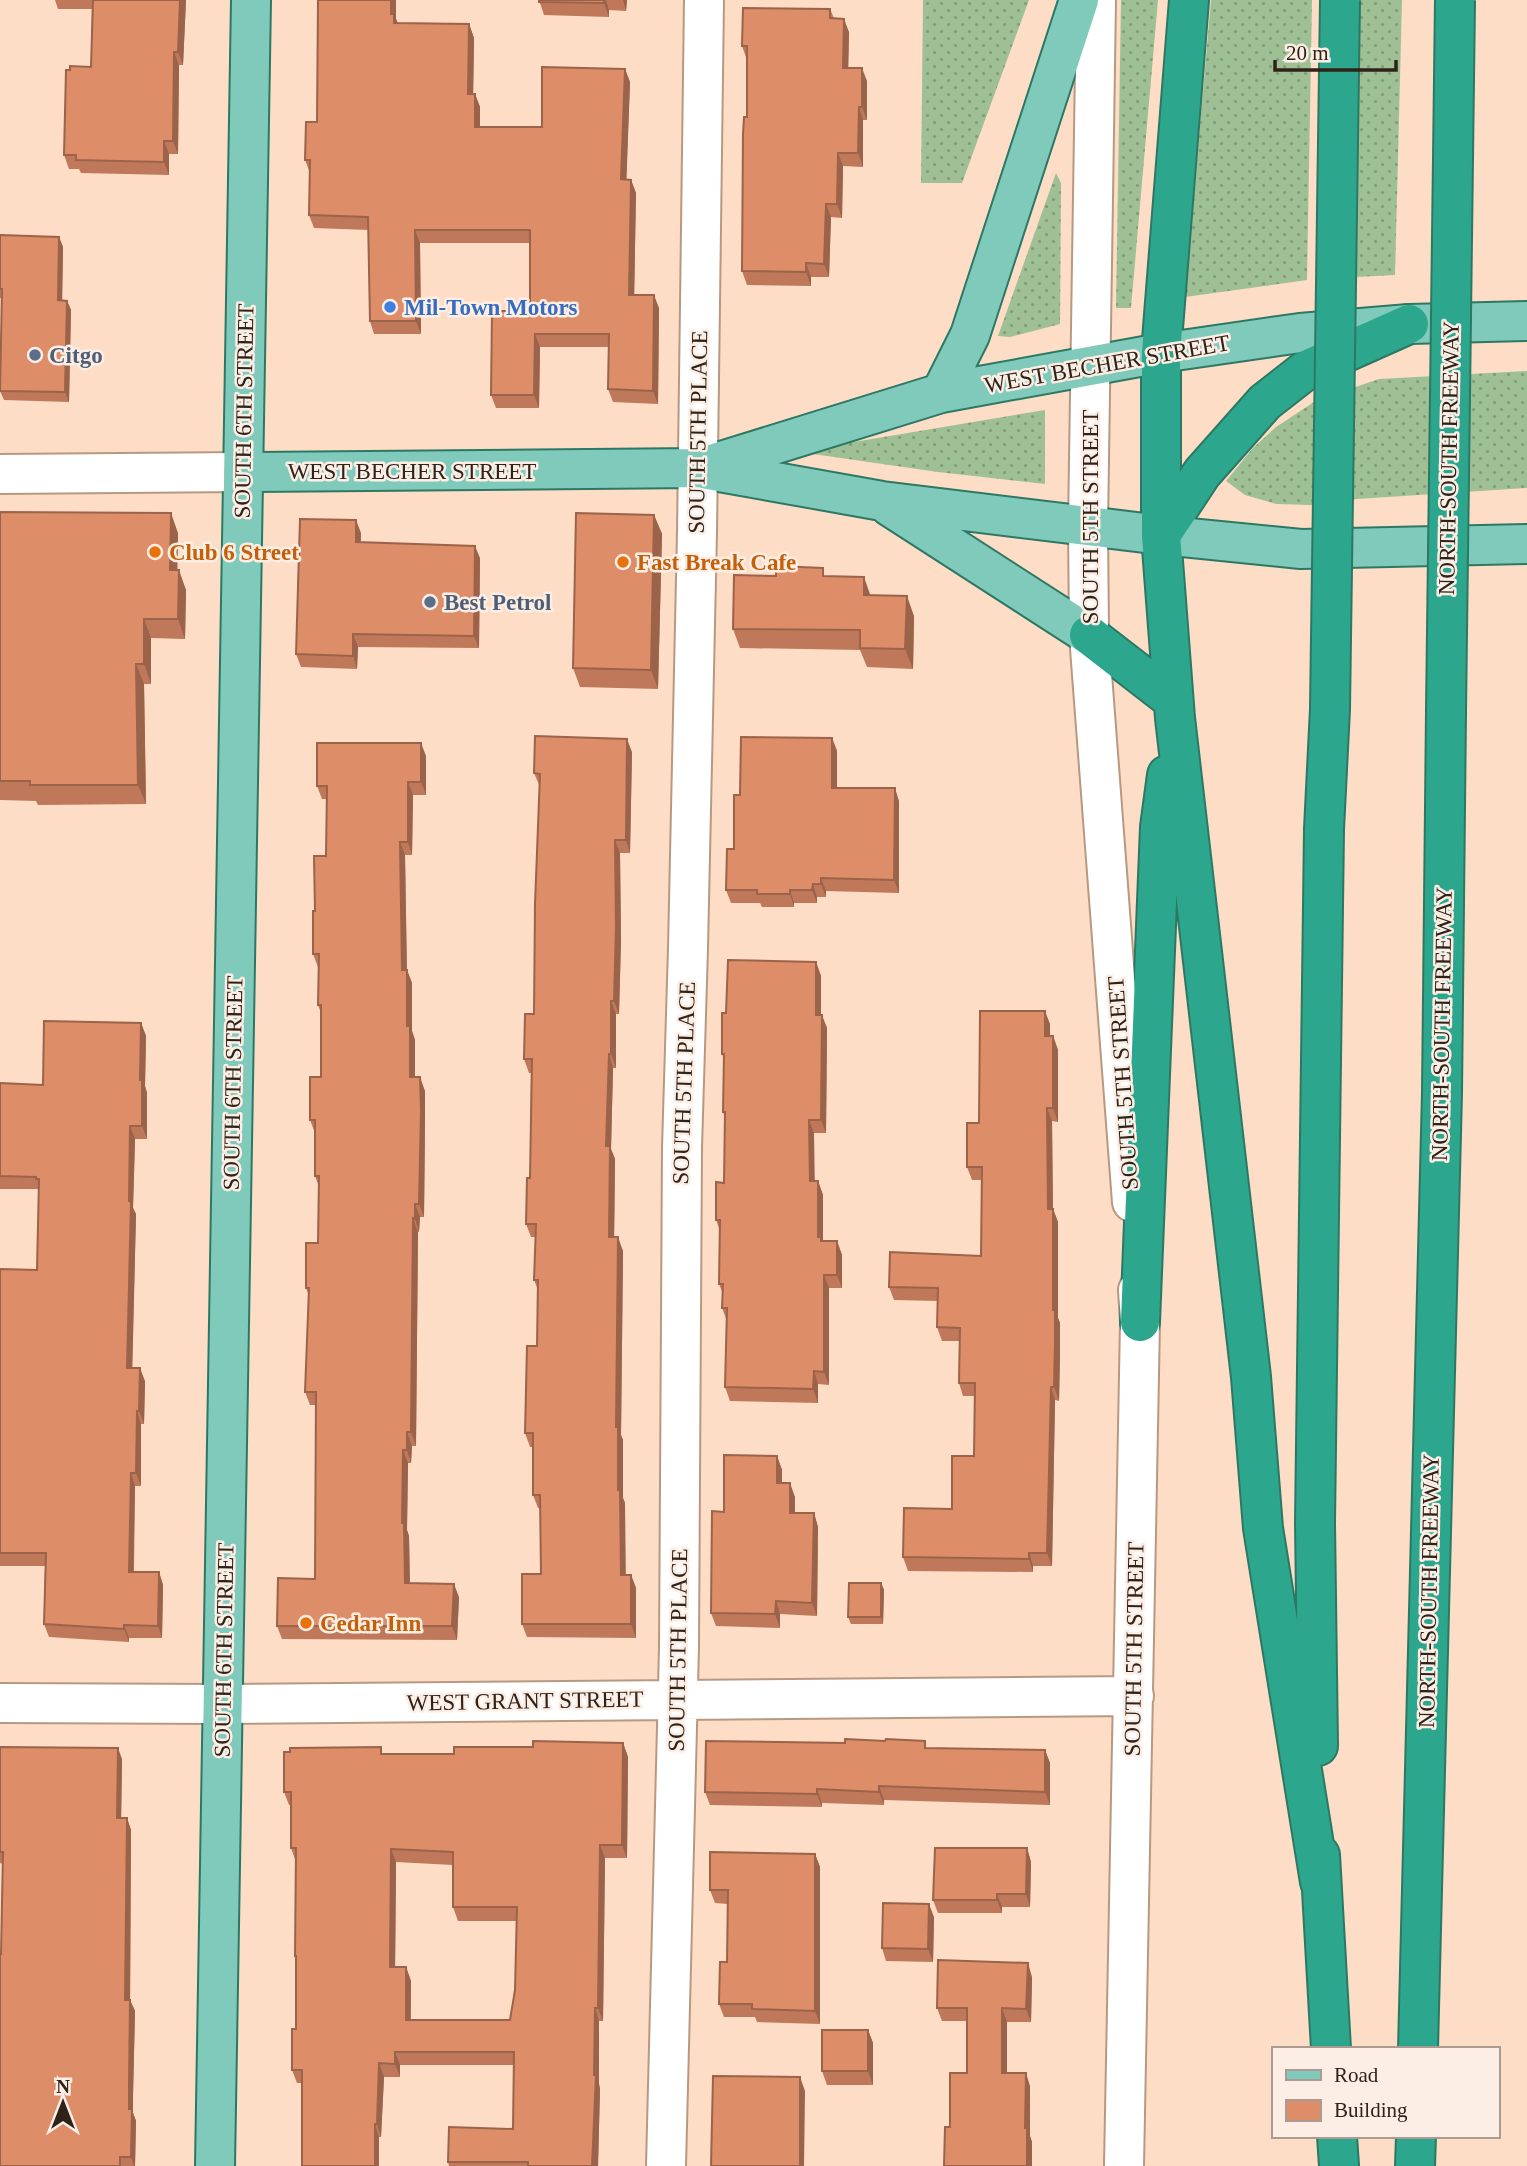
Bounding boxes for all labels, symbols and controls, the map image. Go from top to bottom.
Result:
scale bar [1275,28,1396,72]
text: 20 m [1286,41,1329,65]
place label: Mil-Town Motors [404,295,578,320]
marker: Mil-Town Motors [382,299,398,315]
street label: SOUTH 6TH STREET [230,303,258,519]
street label: NORTH-SOUTH FREEWAY [1434,320,1464,595]
street label: SOUTH 5TH PLACE [684,330,712,534]
street label: WEST BECHER STREET [982,330,1232,398]
place label: Citgo [49,343,103,368]
marker: Citgo [27,347,43,363]
street label: SOUTH 5TH STREET [1078,410,1103,624]
street label: WEST BECHER STREET [288,459,536,484]
place label: Club 6 Street [169,540,299,565]
marker: Club 6 Street [147,544,163,560]
place label: Fast Break Cafe [637,550,796,575]
marker: Fast Break Cafe [615,554,631,570]
place label: Best Petrol [444,590,552,615]
marker: Best Petrol [422,594,438,610]
street label: NORTH-SOUTH FREEWAY [1427,886,1457,1161]
street label: SOUTH 6TH STREET [219,975,247,1191]
street label: SOUTH 5TH STREET [1103,975,1143,1191]
street label: SOUTH 5TH PLACE [668,981,700,1185]
street label: NORTH-SOUTH FREEWAY [1414,1453,1444,1728]
street label: SOUTH 5TH STREET [1120,1541,1148,1757]
street label: SOUTH 6TH STREET [210,1542,238,1758]
street label: SOUTH 5TH PLACE [664,1548,692,1752]
place label: Cedar Inn [320,1611,421,1636]
marker: Cedar Inn [298,1615,314,1631]
street label: WEST GRANT STREET [406,1686,644,1716]
legend [1272,2047,1499,2138]
text: Road [1334,2063,1379,2087]
north arrow [28,2068,98,2138]
text: N [56,2076,70,2097]
text: Building [1334,2098,1408,2122]

